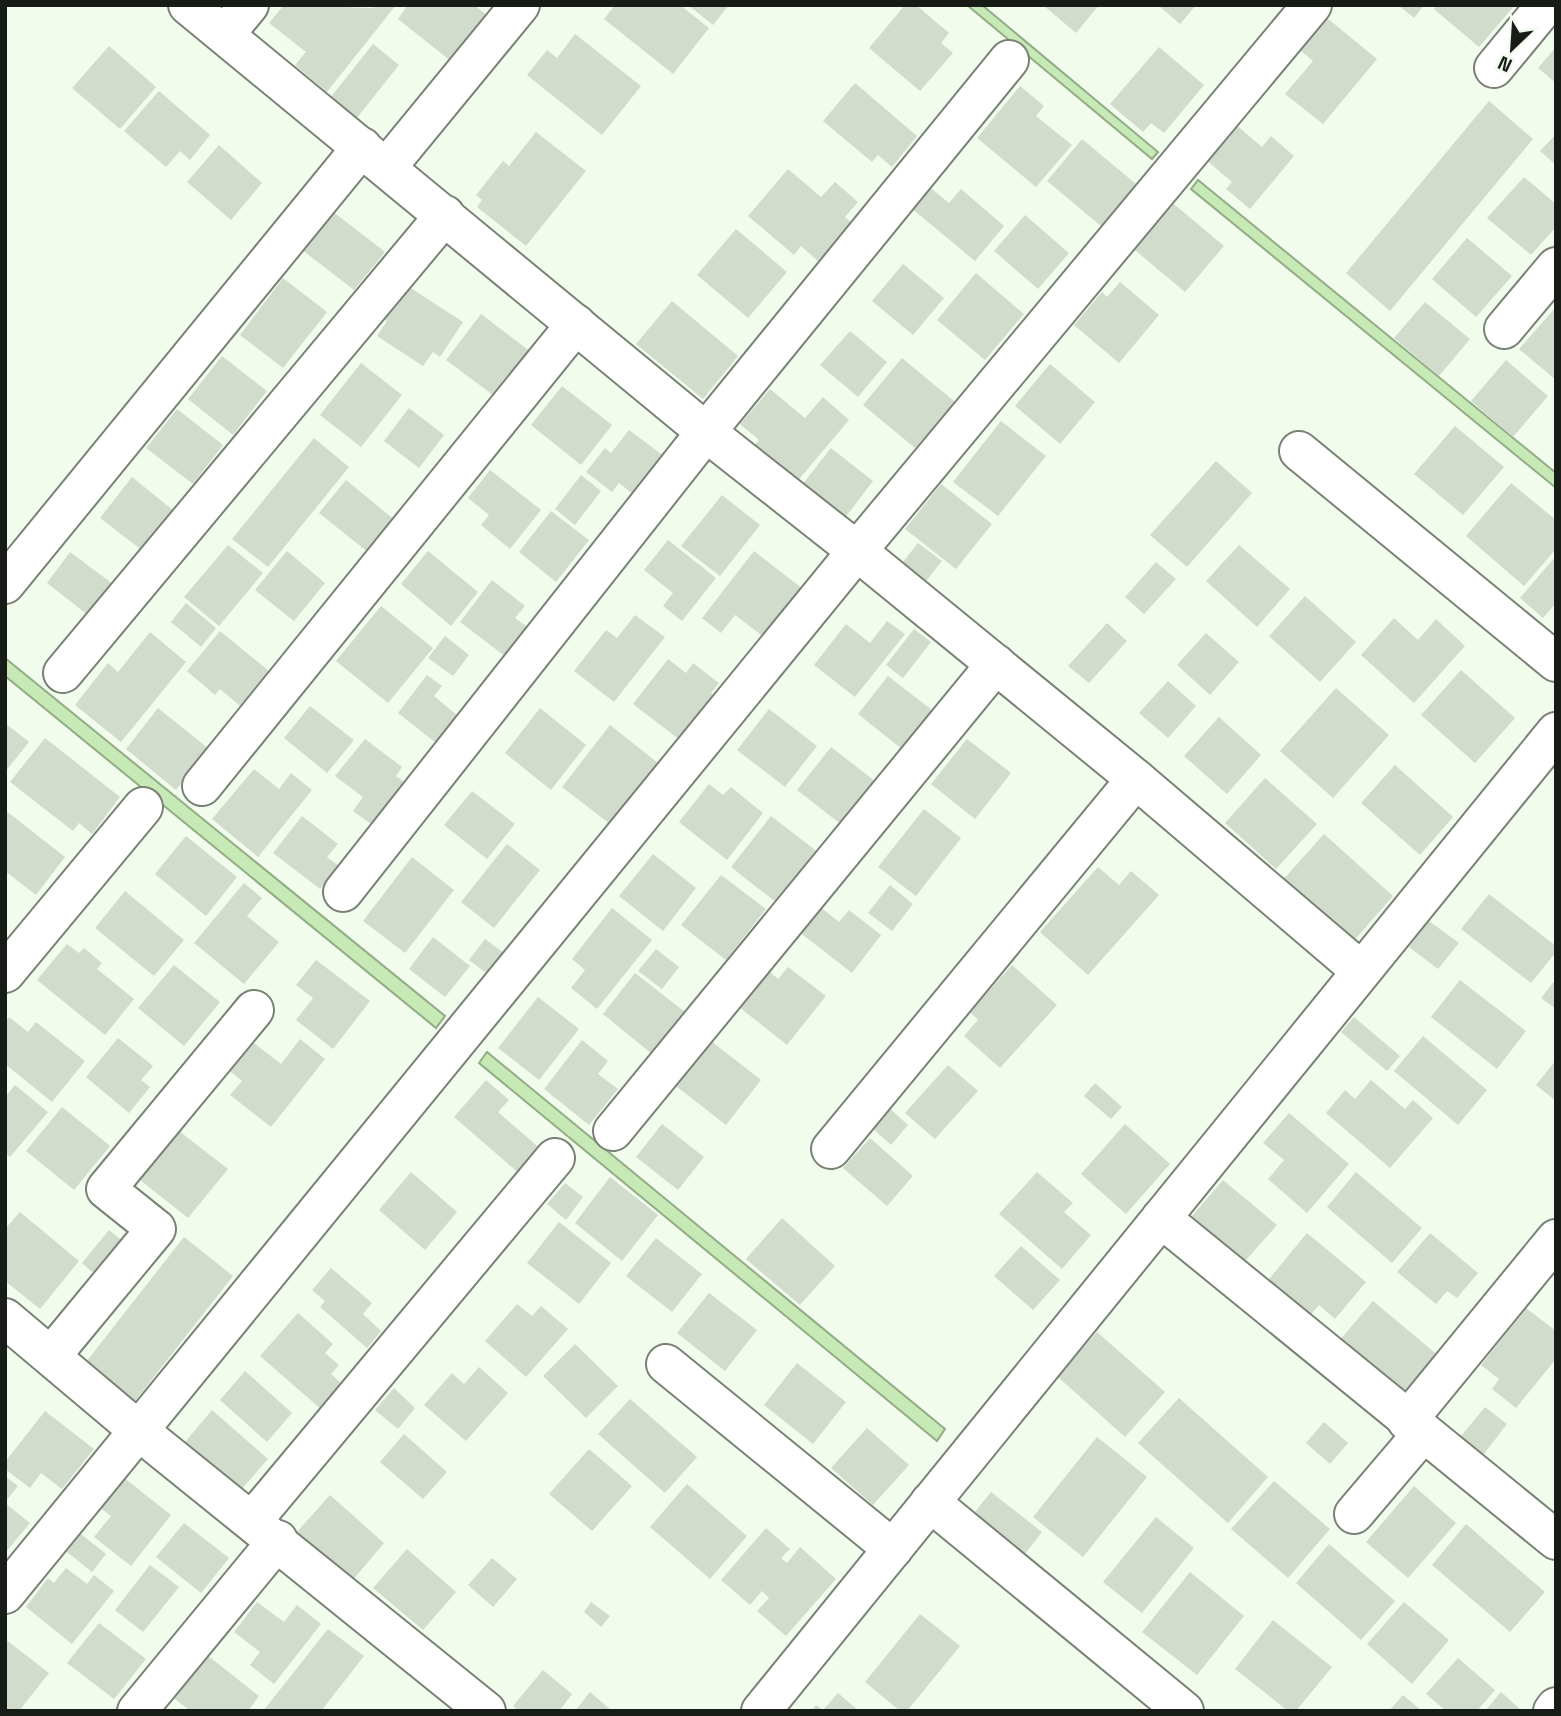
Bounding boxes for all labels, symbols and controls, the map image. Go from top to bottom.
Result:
north arrow [1477,14,1547,84]
text: N [1494,50,1516,78]

